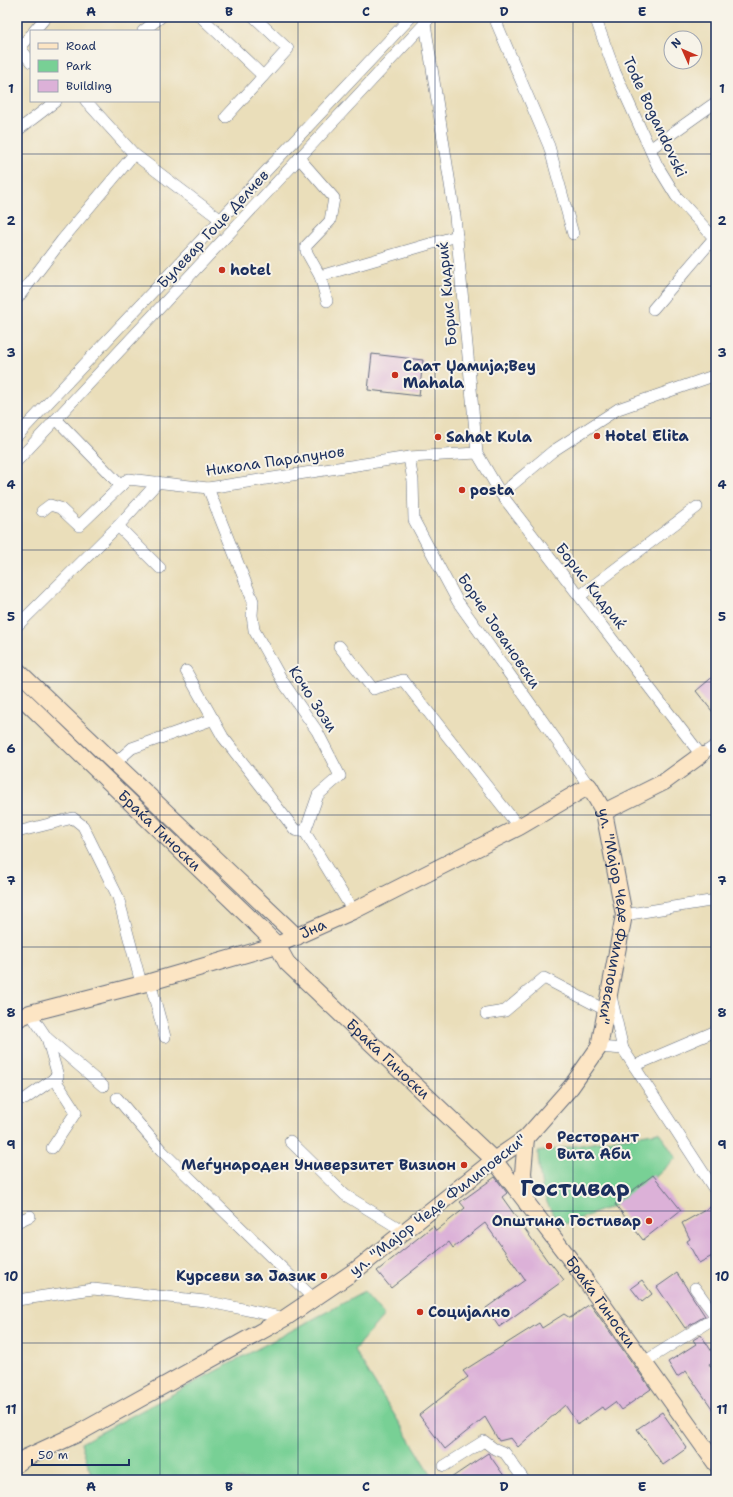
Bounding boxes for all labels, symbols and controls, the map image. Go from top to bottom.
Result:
text: A [86,3,96,20]
text: B [225,3,233,20]
text: C [362,3,370,20]
text: D [499,3,509,20]
text: E [638,3,647,20]
legend [30,30,160,102]
north arrow [663,30,703,70]
text: N [668,35,685,52]
text: Road [66,38,97,54]
street label: Tode Bogandovski [618,53,692,181]
text: Park [66,58,92,74]
text: Building [66,78,112,94]
text: 1 [8,80,14,97]
text: 1 [719,80,725,97]
street label: Булевар Гоце Делчев [153,165,273,293]
text: 2 [6,212,16,229]
text: 2 [717,212,727,229]
street label: Борис Кидриќ [432,241,462,347]
place label: hotel [230,260,271,280]
marker: hotel [217,265,227,275]
text: 3 [6,344,16,361]
text: 3 [717,344,727,361]
place label: Саат Џамија;Bey Mahala [403,356,536,393]
marker: Саат Џамија;Bey Mahala [390,370,400,380]
place label: Hotel Elita [605,426,690,446]
place label: Sahat Kula [446,427,533,447]
marker: Hotel Elita [592,431,602,441]
marker: Sahat Kula [433,432,443,442]
street label: Никола Парапунов [204,441,346,481]
text: 4 [6,476,16,493]
text: 4 [717,476,727,493]
place label: posta [470,480,515,500]
marker: posta [457,485,467,495]
street label: Борис Кидриќ [551,539,631,633]
street label: Борче Јовановски [453,570,545,693]
text: 5 [7,608,15,625]
text: 5 [718,608,726,625]
street label: Кочо Зози [284,662,342,736]
text: 6 [6,740,16,757]
text: 6 [717,740,727,757]
street label: Браќа Гиноски [113,786,206,876]
street label: ул. "Мајор Чеде Филиповски" [593,806,634,1026]
text: 7 [6,872,16,889]
text: 7 [717,872,727,889]
street label: Јна [297,914,330,944]
text: 8 [6,1004,16,1021]
text: 8 [717,1004,727,1021]
street label: Браќа Гиноски [342,1014,434,1104]
place label: Ресторант Вита Аби [557,1127,639,1164]
street label: ул. "Мајор Чеде Филиповски" [345,1130,531,1280]
text: 9 [6,1136,16,1153]
text: 9 [717,1136,727,1153]
marker: Ресторант Вита Аби [544,1141,554,1151]
place label: Меѓународен Универзитет Визион [181,1155,456,1175]
marker: Меѓународен Универзитет Визион [459,1160,469,1170]
district label: Гостивар [520,1173,630,1203]
place label: Општина Гостивар [492,1211,641,1231]
marker: Општина Гостивар [644,1216,654,1226]
street label: Браќа Гиноски [561,1252,640,1352]
place label: Курсеви за Јазик [176,1266,317,1286]
text: 10 [4,1268,18,1285]
text: 10 [715,1268,729,1285]
marker: Курсеви за Јазик [319,1271,329,1281]
place label: Социјално [428,1302,510,1322]
marker: Социјално [415,1307,425,1317]
text: 11 [5,1401,17,1418]
text: 11 [716,1401,728,1418]
scale bar [32,1441,129,1467]
text: 50 m [38,1447,68,1463]
text: A [86,1478,96,1495]
text: B [225,1478,233,1495]
text: C [362,1478,370,1495]
text: D [499,1478,509,1495]
text: E [638,1478,647,1495]

